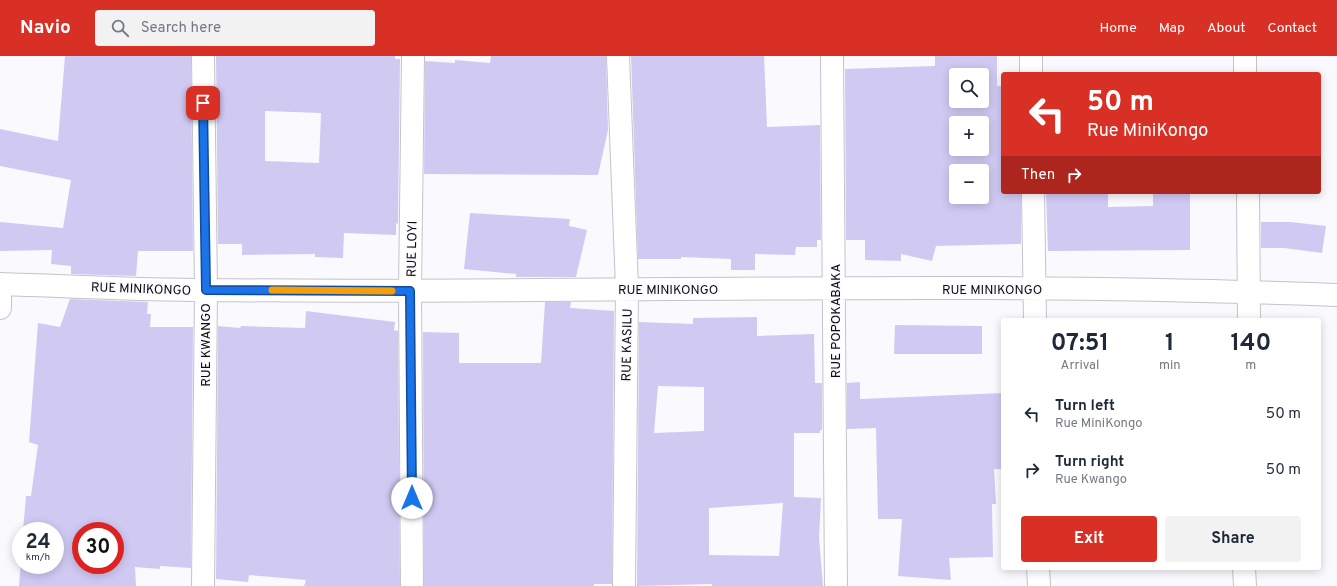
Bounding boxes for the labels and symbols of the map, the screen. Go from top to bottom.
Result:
pin [186,86,220,120]
street label: RUE LOYI [405,221,421,277]
street label: RUE POPOKABAKA [829,263,845,378]
street label: RUE MINIKONGO [91,280,191,300]
street label: RUE MINIKONGO [618,283,718,299]
street label: RUE MINIKONGO [942,283,1042,299]
street label: RUE KWANGO [199,303,215,387]
street label: RUE KASILU [619,308,637,382]
position arrow [391,477,433,519]
speed limit sign: 30 [72,522,124,574]

